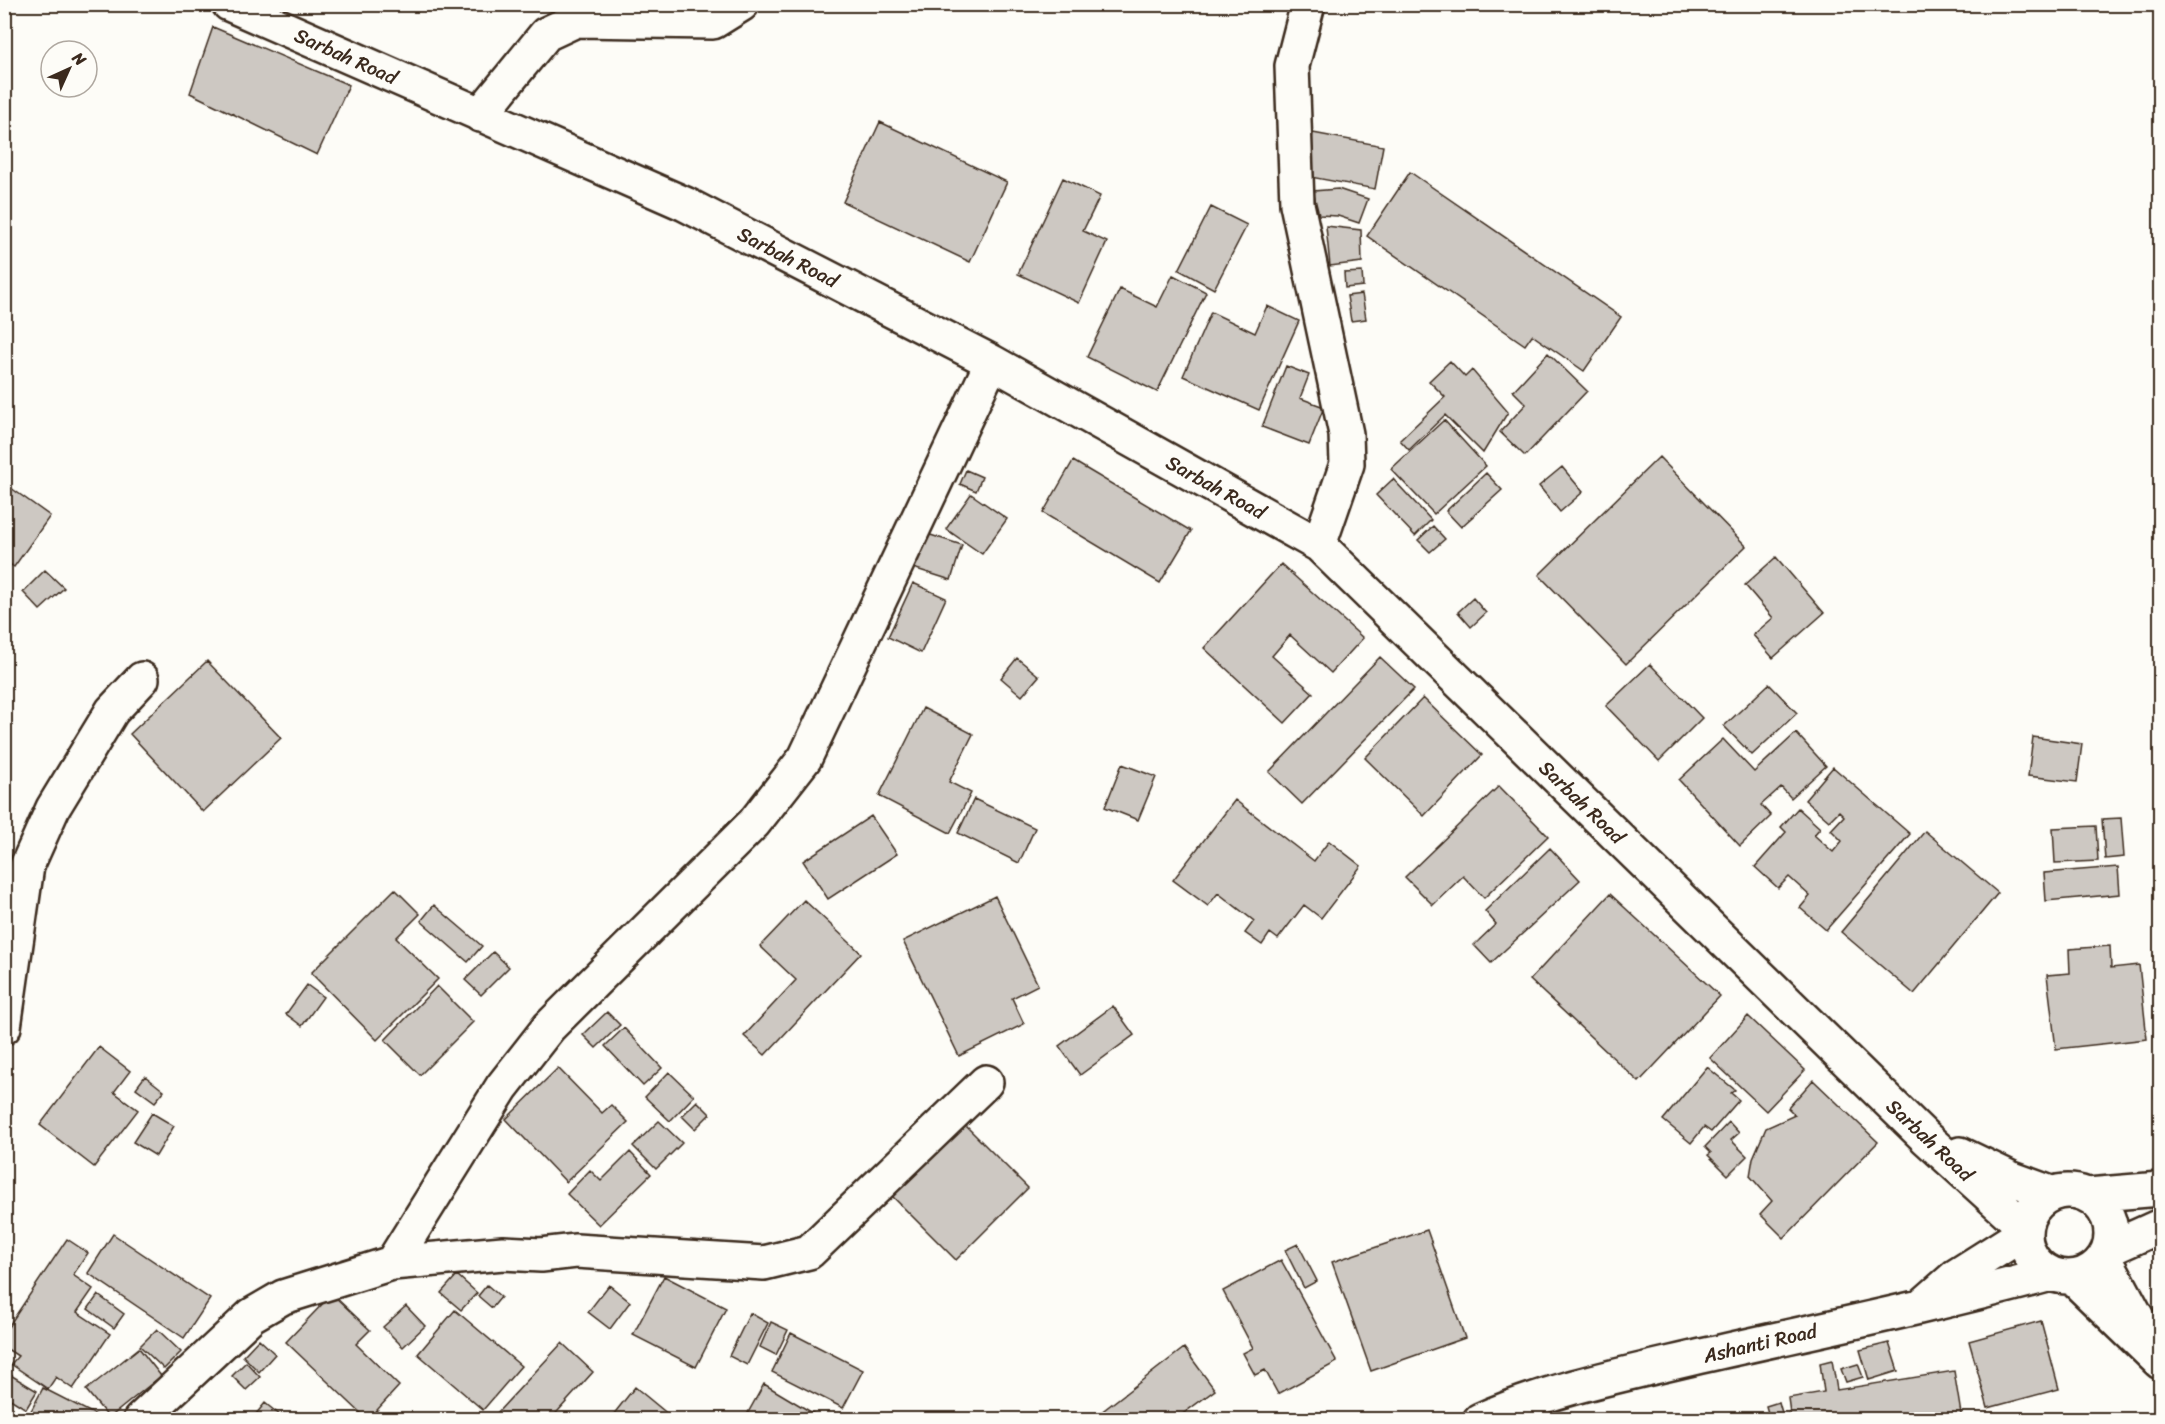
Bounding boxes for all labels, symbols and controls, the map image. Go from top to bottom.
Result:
street label: Sarbah Road [289,18,404,95]
north arrow [39,39,99,99]
text: N [64,44,94,74]
street label: Sarbah Road [731,217,846,299]
street label: Sarbah Road [1159,446,1274,530]
street label: Sarbah Road [1530,752,1634,854]
street label: Sarbah Road [1878,1090,1983,1192]
street label: Ashanti Road [1699,1313,1822,1374]

